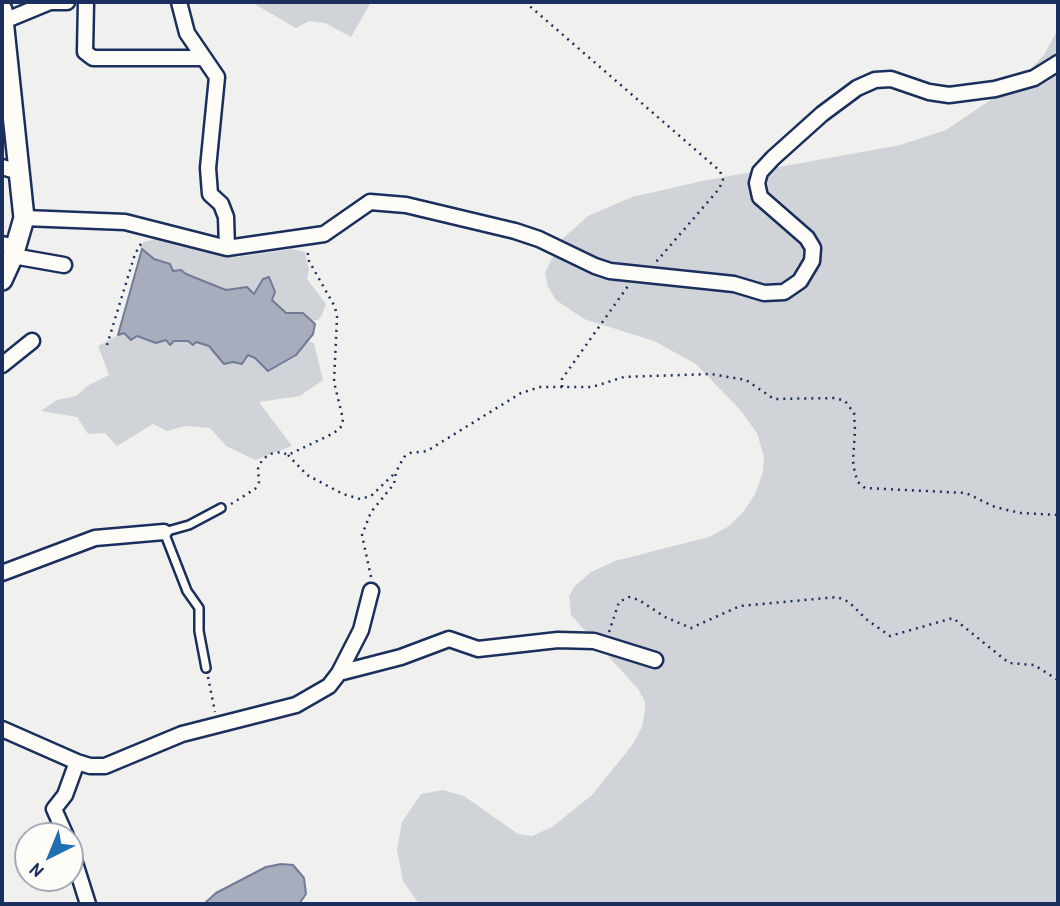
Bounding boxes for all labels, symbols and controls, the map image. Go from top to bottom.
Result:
north arrow [14,822,84,892]
text: N [23,858,49,884]

